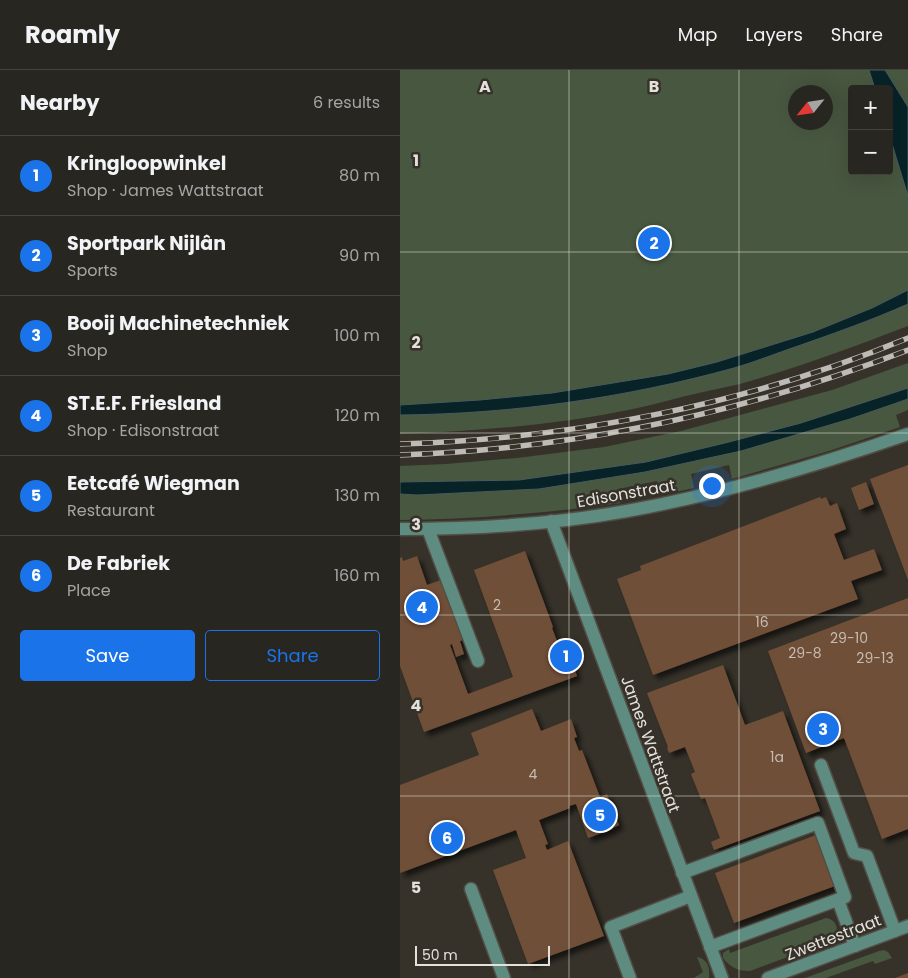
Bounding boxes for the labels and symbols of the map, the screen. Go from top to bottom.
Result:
text: A [479,75,491,98]
text: B [649,75,659,98]
north arrow [788,85,833,130]
text: 1 [413,149,419,172]
pin: 2 [638,224,670,262]
text: 2 [411,331,421,354]
your location [699,473,725,499]
street label: Edisonstraat [575,474,677,513]
text: 3 [411,513,421,536]
pin: 4 [406,588,438,626]
house number: 2 [493,595,501,615]
house number: 16 [755,612,769,632]
house number: 29-10 [830,628,868,648]
pin: 1 [550,637,582,675]
house number: 29-8 [788,643,822,663]
house number: 29-13 [856,648,894,668]
street label: James Wattstraat [615,673,686,816]
text: 4 [411,694,422,717]
pin: 3 [807,710,839,748]
house number: 1a [770,747,784,767]
house number: 4 [529,764,538,784]
pin: 5 [584,796,616,834]
pin: 6 [431,819,463,857]
text: 5 [411,876,421,899]
street label: Zwettestraat [782,909,885,966]
scale bar [415,943,550,966]

